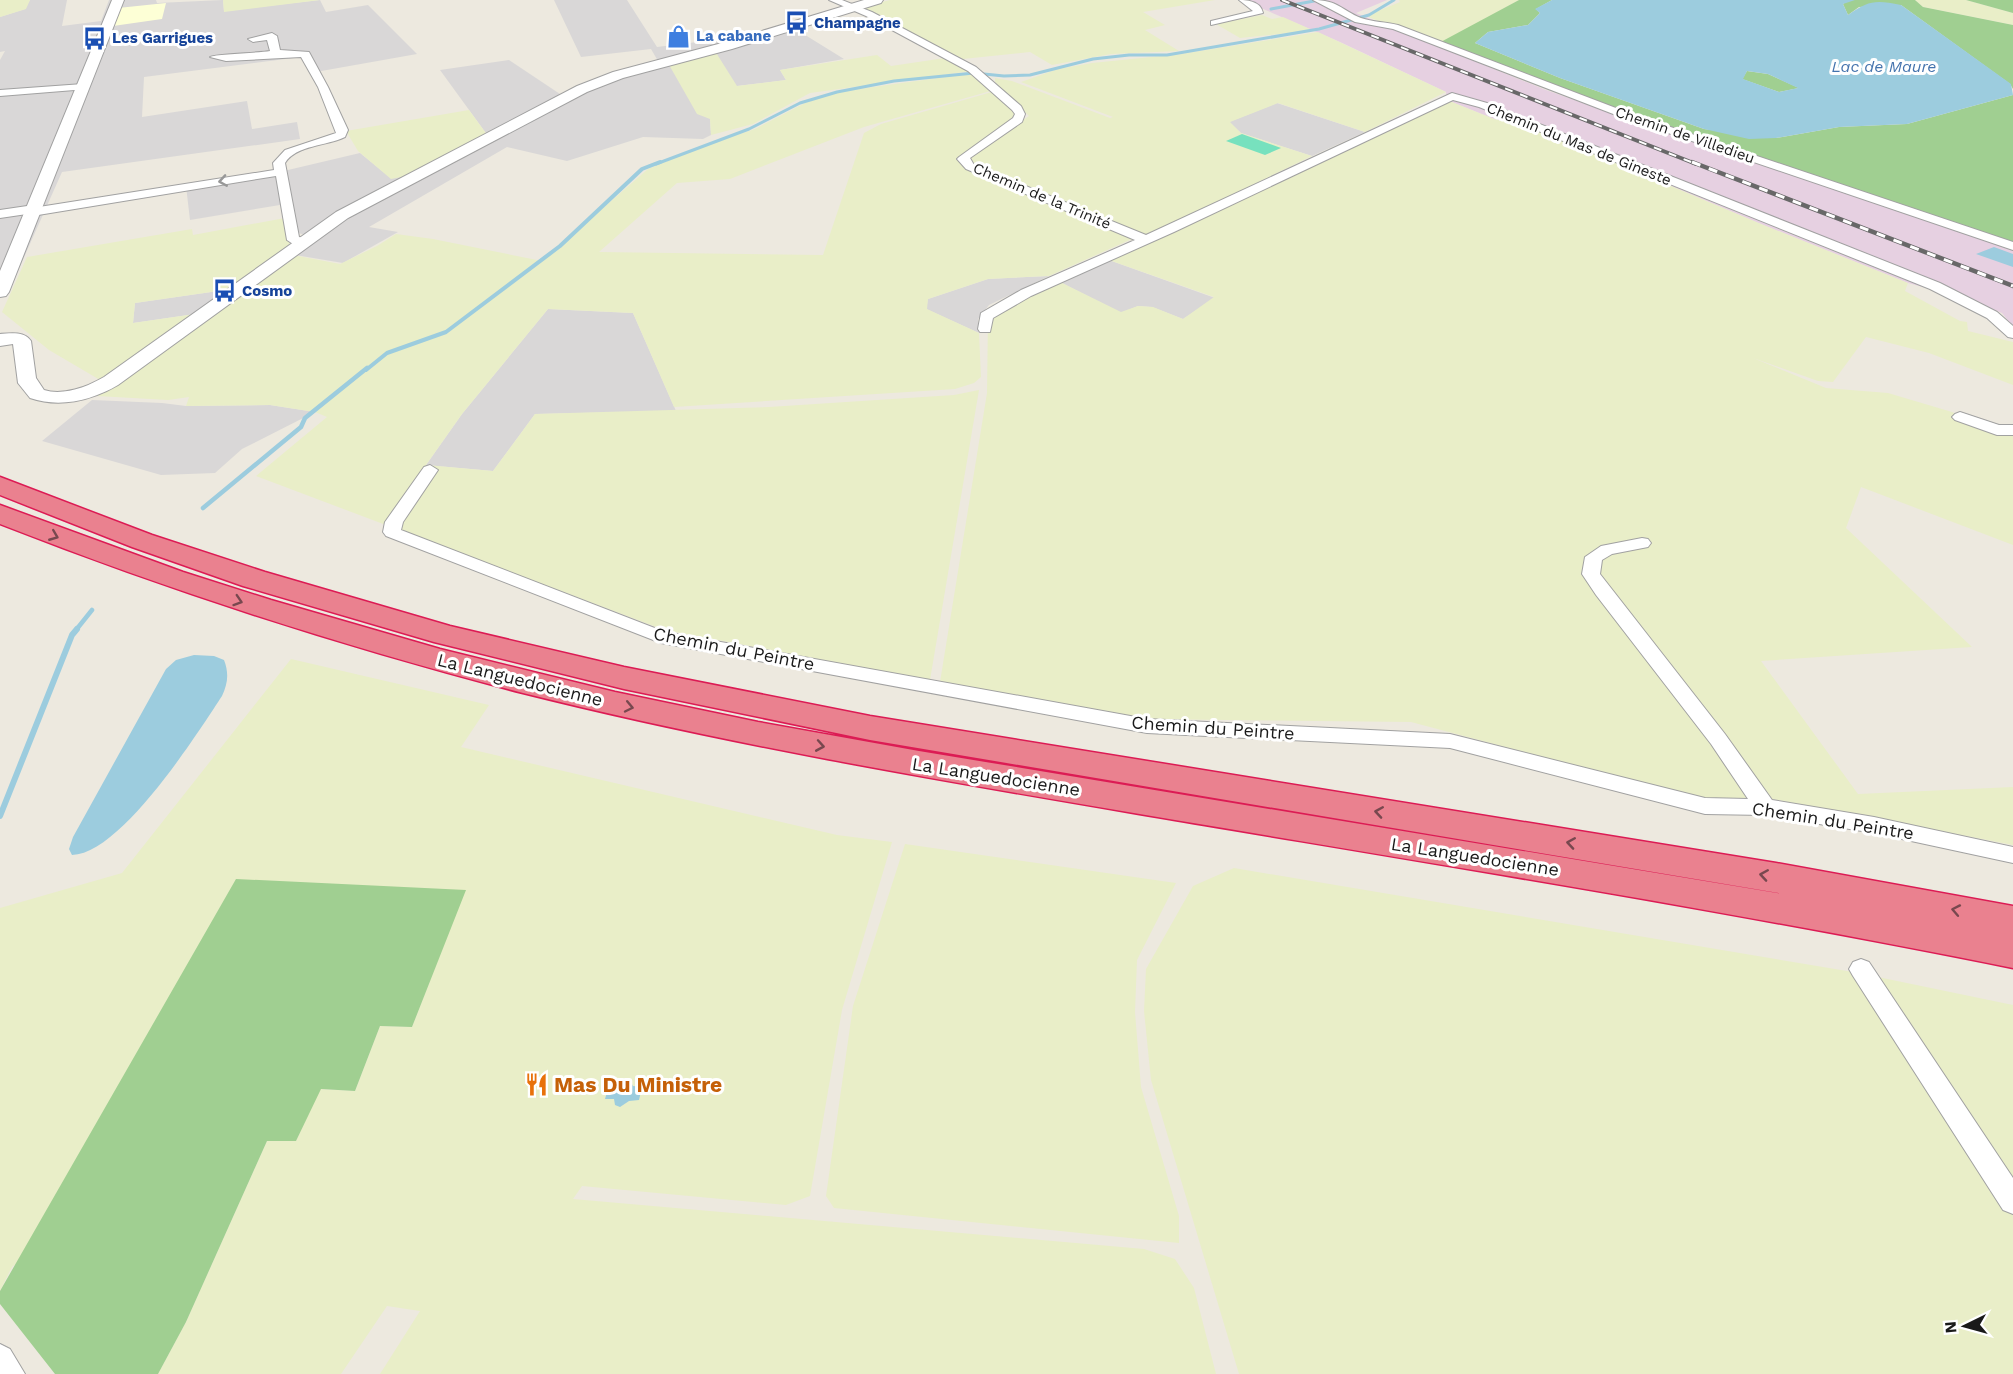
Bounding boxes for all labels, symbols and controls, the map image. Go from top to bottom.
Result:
bus stop icon: Champagne [783,10,809,36]
place label: Champagne [814,14,901,32]
shop icon: La cabane [665,23,691,49]
bus stop icon: Les Garrigues [81,25,107,51]
place label: La cabane [696,27,771,45]
place label: Les Garrigues [112,29,213,47]
water label: Lac de Maure [1831,57,1937,76]
street label: Chemin du Mas de Gineste [1484,99,1674,189]
street label: Chemin de Villedieu [1613,103,1757,167]
street label: Chemin de la Trinité [970,159,1114,233]
one-way arrow [219,175,228,187]
bus stop icon: Cosmo [211,278,237,304]
place label: Cosmo [242,282,292,300]
one-way arrow [49,528,59,541]
one-way arrow [232,594,243,606]
street label: Chemin du Peintre [652,623,816,674]
street label: La Languedocienne [435,649,605,710]
one-way arrow [624,699,634,712]
street label: Chemin du Peintre [1131,711,1295,744]
one-way arrow [814,739,824,752]
street label: La Languedocienne [911,753,1082,800]
street label: Chemin du Peintre [1751,797,1916,844]
one-way arrow [1374,806,1384,818]
street label: La Languedocienne [1390,833,1561,880]
one-way arrow [1567,837,1577,850]
one-way arrow [1759,869,1769,882]
one-way arrow [1951,904,1961,917]
restaurant icon: Mas Du Ministre [523,1072,549,1098]
place label: Mas Du Ministre [554,1072,722,1097]
north arrow [1935,1296,1995,1356]
text: N [1941,1321,1961,1334]

